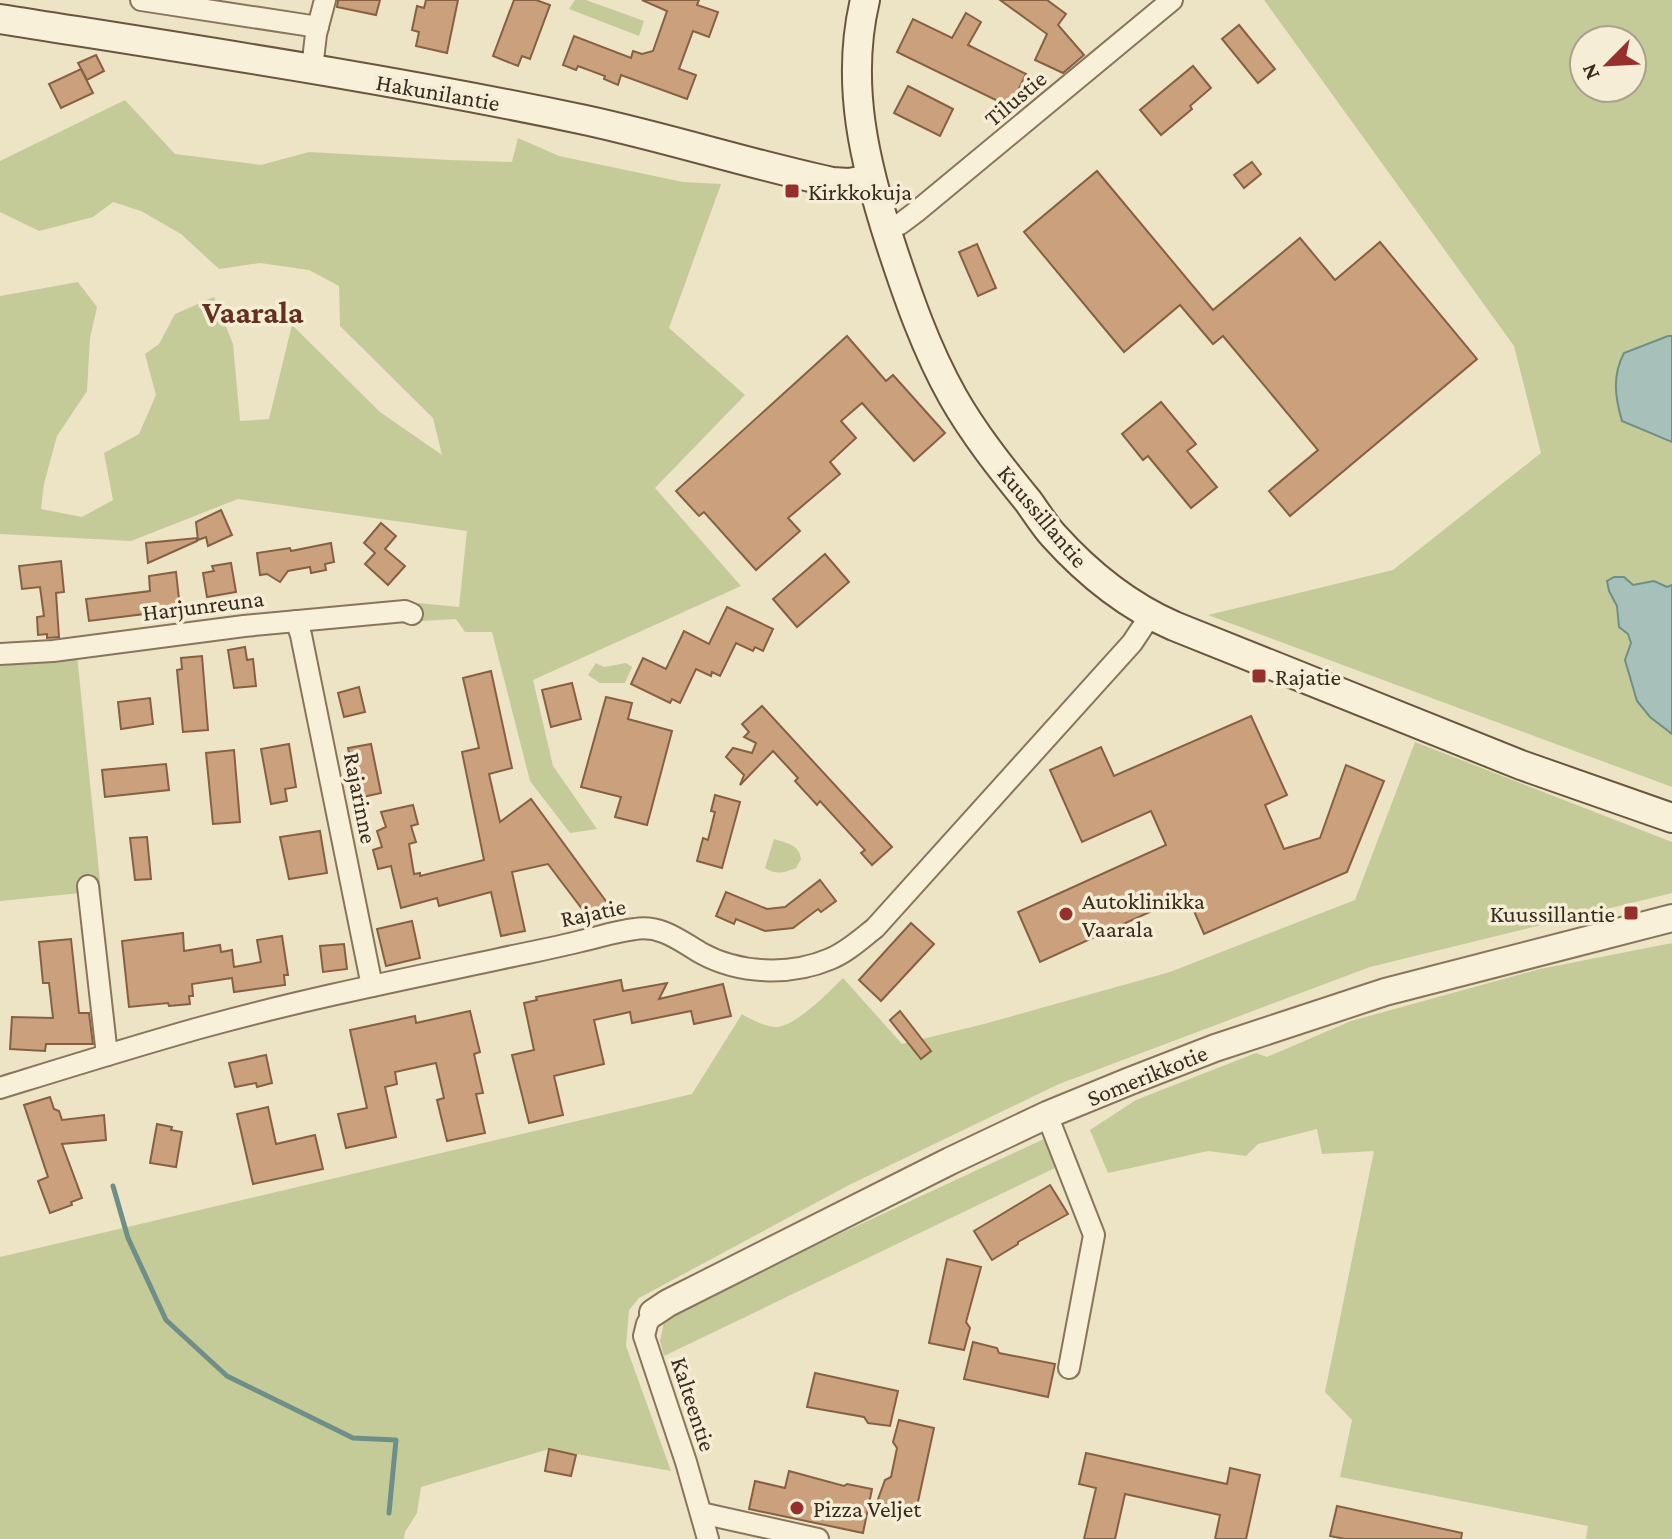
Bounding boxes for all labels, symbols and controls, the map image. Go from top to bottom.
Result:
north arrow [1568,24,1648,104]
text: N [1576,60,1605,84]
street label: Tilustie [979,64,1051,132]
street label: Hakunilantie [374,68,502,116]
place label: Kirkkokuja [808,178,912,205]
marker: Kirkkokuja [783,182,801,200]
district label: Vaarala [201,294,304,330]
street label: Kuussillantie [992,459,1094,573]
street label: Harjunreuna [141,584,265,626]
place label: Rajatie [1275,663,1341,690]
marker: Rajatie [1250,667,1268,685]
street label: Rajarinne [339,750,383,846]
place label: Autoklinikka Vaarala [1082,887,1205,942]
street label: Rajatie [558,892,628,932]
place label: Kuussillantie [1490,900,1615,927]
marker: Kuussillantie [1622,904,1640,922]
marker: Autoklinikka Vaarala [1057,905,1075,923]
street label: Somerikkotie [1083,1039,1211,1111]
street label: Kalteentie [666,1353,722,1455]
place label: Pizza Veljet [813,1495,922,1522]
marker: Pizza Veljet [788,1499,806,1517]

